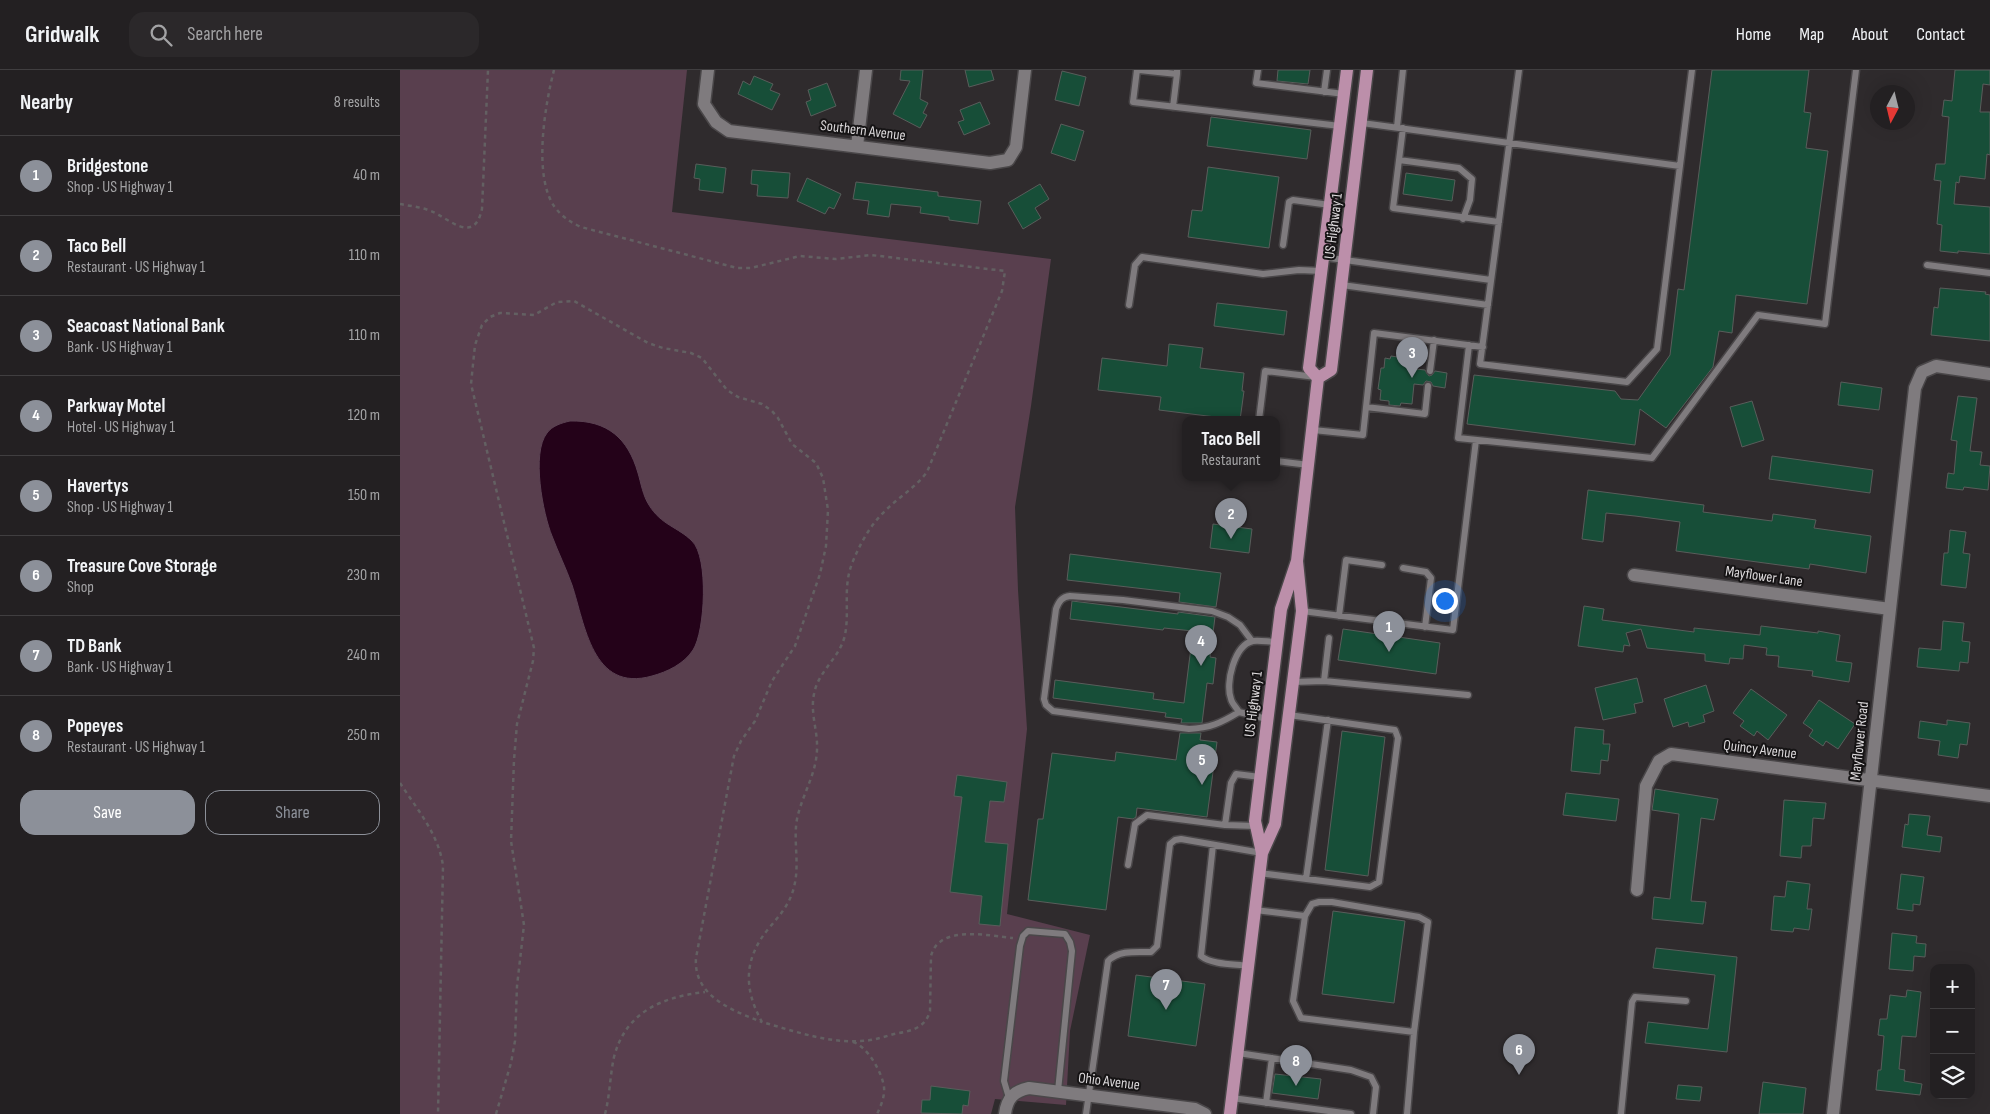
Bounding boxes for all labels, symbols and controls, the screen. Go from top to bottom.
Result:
search box [129,12,479,57]
text: Gridwalk [25,20,99,49]
icon: search [147,21,175,49]
text: Search here [187,23,263,46]
text: Home [1736,24,1771,45]
text: Map [1799,24,1824,45]
text: About [1852,24,1888,45]
text: Contact [1916,24,1965,45]
north arrow [1870,85,1915,130]
text: Nearby [20,90,73,115]
text: 8 results [334,93,380,112]
street label: Southern Avenue [819,116,907,145]
text: Bridgestone [67,155,148,178]
text: 1 [33,166,39,185]
text: 40 m [353,166,380,185]
text: Shop · US Highway 1 [67,178,173,197]
street label: US Highway 1 [1320,191,1347,260]
text: Taco Bell [67,235,126,258]
text: 2 [32,246,40,265]
text: 110 m [349,246,380,265]
text: Restaurant · US Highway 1 [67,258,205,277]
text: Seacoast National Bank [67,315,225,338]
text: 3 [32,326,40,345]
text: 110 m [349,326,380,345]
pin: 3 [1396,337,1428,378]
text: Bank · US Highway 1 [67,338,172,357]
text: Parkway Motel [67,395,165,418]
text: 4 [32,406,40,425]
text: 120 m [348,406,380,425]
popup [1182,416,1280,481]
text: Hotel · US Highway 1 [67,418,175,437]
text: Taco Bell [1201,428,1260,451]
text: Restaurant [1201,451,1261,470]
text: Havertys [67,475,128,498]
text: 5 [32,486,40,505]
text: 150 m [348,486,380,505]
text: Shop · US Highway 1 [67,498,173,517]
pin: 2 [1215,498,1247,539]
text: Treasure Cove Storage [67,555,217,578]
street label: Mayflower Lane [1724,562,1804,591]
text: 6 [32,566,40,585]
text: 230 m [347,566,380,585]
text: Shop [67,578,94,597]
your location [1432,588,1458,614]
pin: 1 [1373,611,1405,652]
pin: 4 [1185,625,1217,666]
text: TD Bank [67,635,121,658]
text: 7 [33,646,39,665]
text: 240 m [347,646,380,665]
text: Bank · US Highway 1 [67,658,172,677]
street label: US Highway 1 [1240,669,1267,738]
street label: Mayflower Road [1846,701,1873,781]
text: Popeyes [67,715,123,738]
text: 8 [32,726,40,745]
text: 250 m [347,726,380,745]
street label: Quincy Avenue [1722,736,1798,763]
text: Restaurant · US Highway 1 [67,738,205,757]
pin: 5 [1186,744,1218,785]
button: Save [20,790,195,835]
button: Share [205,790,380,835]
map controls [1930,964,1975,1099]
button: + [1930,964,1975,1009]
pin: 7 [1150,969,1182,1010]
button: − [1930,1009,1975,1054]
pin: 6 [1503,1034,1535,1075]
pin: 8 [1280,1045,1312,1086]
button: layers [1930,1054,1975,1099]
street label: Ohio Avenue [1077,1068,1141,1095]

